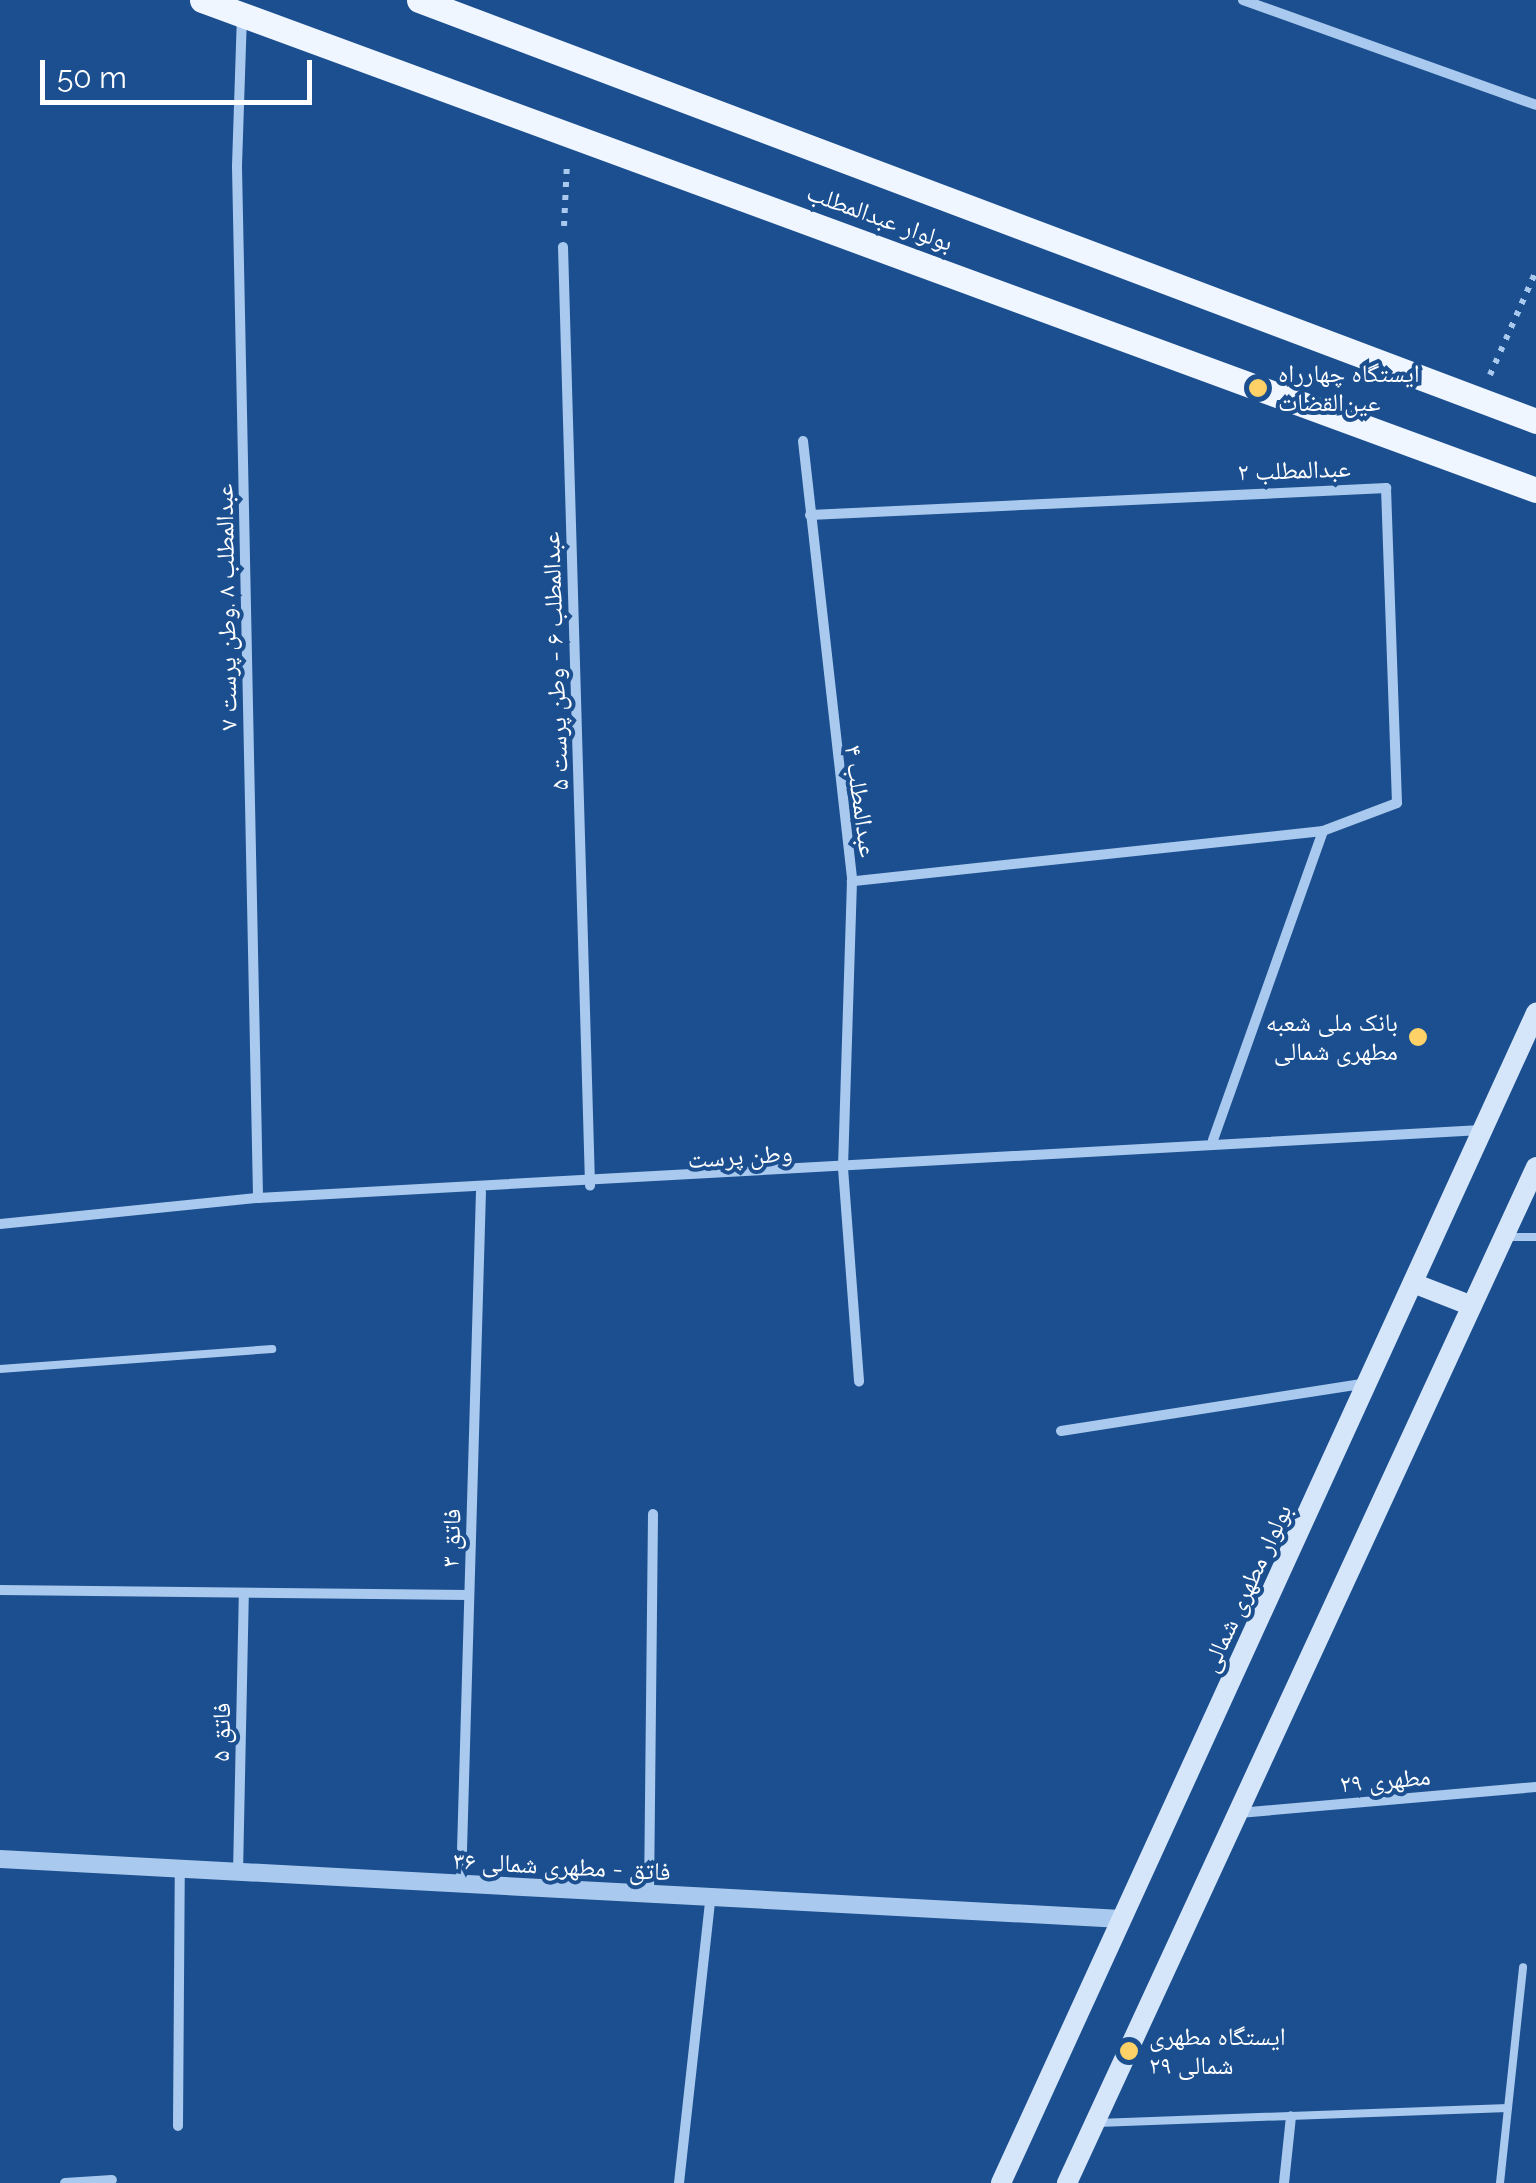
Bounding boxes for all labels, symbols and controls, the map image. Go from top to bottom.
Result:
scale bar [45,40,318,102]
text: 50 m [57,60,127,95]
street label: بولوار عبدالمطلب [803,177,957,257]
place label: ایستگاه چهارراه عین‌القضات [1278,359,1420,418]
marker: ایستگاه چهارراه عین‌القضات [1247,377,1269,399]
street label: عبدالمطلب ۲ [1237,453,1351,487]
street label: عبدالمطلب ۸ .وطن پرست ۷ [209,483,243,731]
street label: عبدالمطلب ۶ - وطن پرست ۵ [535,531,575,791]
street label: عبدالمطلب ۴ [838,743,884,859]
place label: بانک ملی شعبه مطهری شمالی [1266,1008,1398,1067]
marker: بانک ملی شعبه مطهری شمالی [1407,1026,1429,1048]
street label: وطن پرست [687,1137,793,1175]
street label: بولوار مطهری شمالی [1194,1499,1298,1677]
street label: فاتق ۳ [435,1508,467,1568]
street label: فاتق ۵ [205,1702,237,1762]
street label: مطهری ۲۹ [1338,1761,1432,1799]
street label: فاتق - مطهری شمالی ۳۶ [453,1845,671,1887]
place label: ایستگاه مطهری شمالی ۲۹ [1149,2022,1286,2081]
marker: ایستگاه مطهری شمالی ۲۹ [1118,2040,1140,2062]

